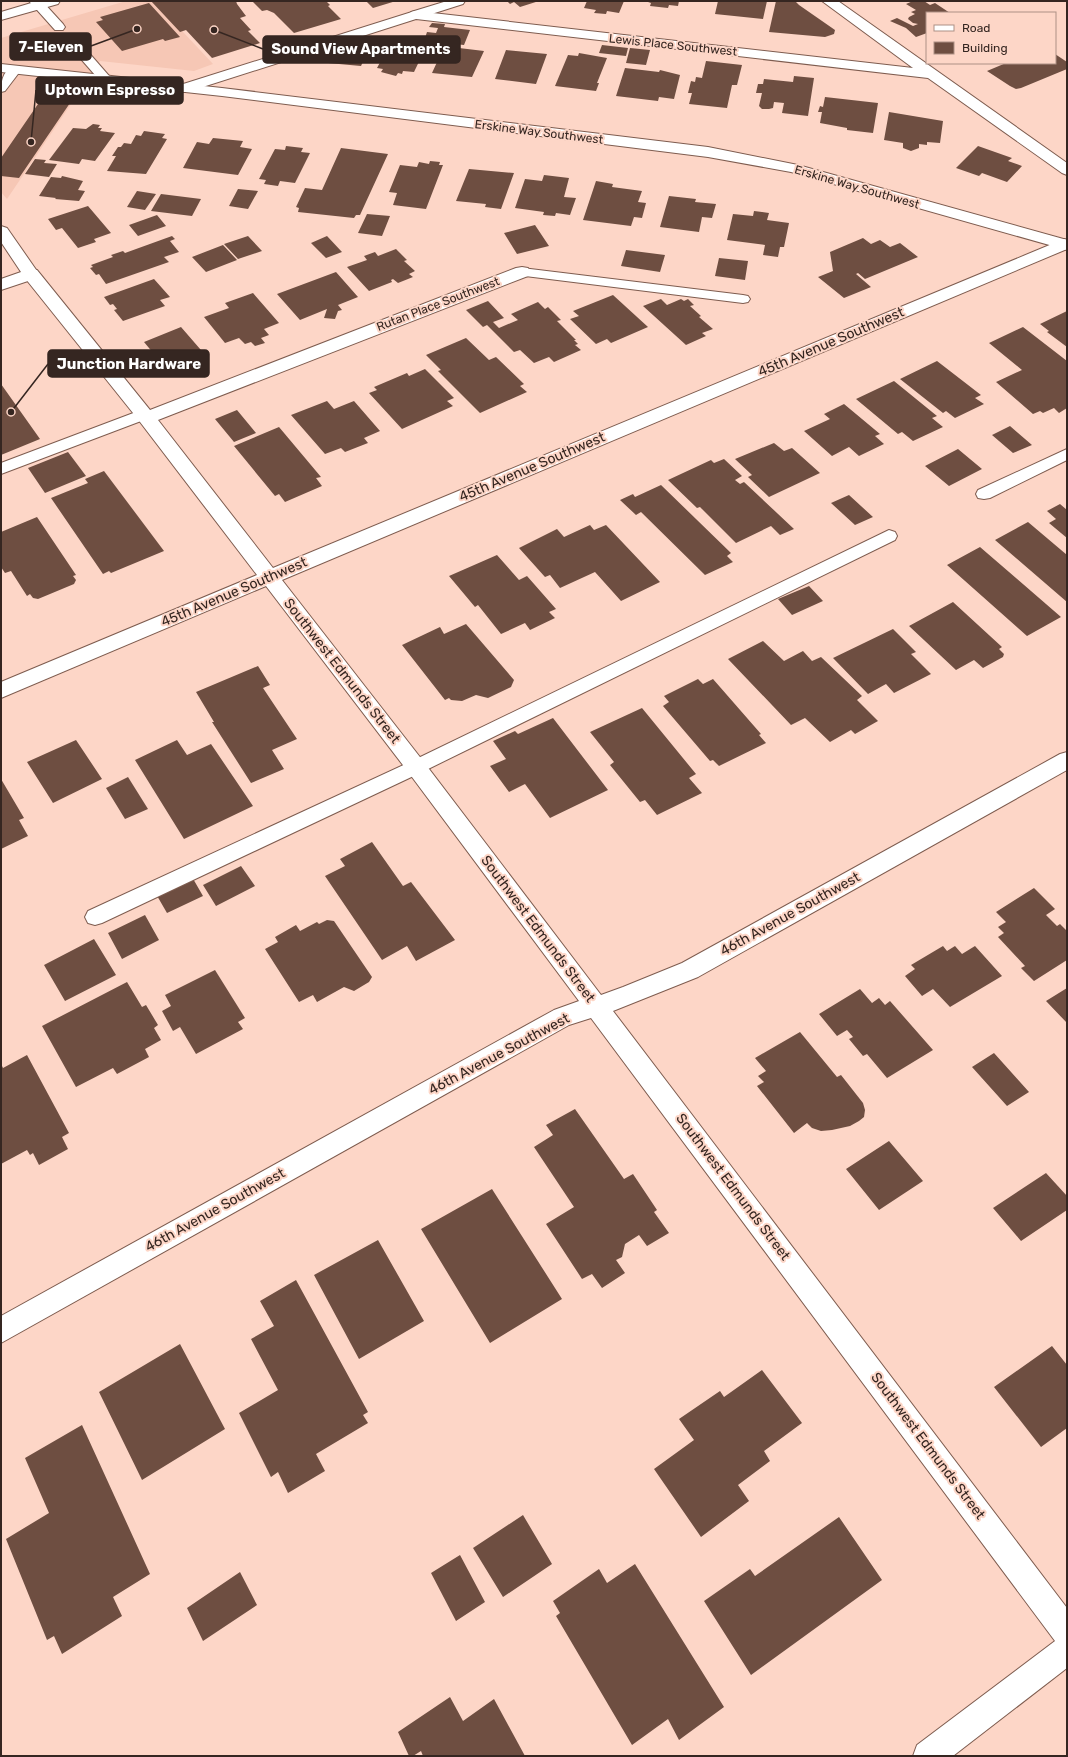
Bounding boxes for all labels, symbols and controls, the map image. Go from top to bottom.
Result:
legend [926,12,1056,64]
text: Road [962,21,990,35]
street label: Lewis Place Southwest [608,31,738,59]
callout: 7-Eleven [10,33,91,60]
callout: Sound View Apartments [263,36,460,63]
text: 7-Eleven [19,38,83,56]
text: Sound View Apartments [271,40,451,58]
text: Building [962,41,1008,55]
callout: Uptown Espresso [36,77,183,104]
text: Uptown Espresso [45,81,175,99]
street label: Erskine Way Southwest [474,117,604,147]
street label: Erskine Way Southwest [793,162,921,212]
street label: Rutan Place Southwest [375,274,502,334]
street label: 45th Avenue Southwest [755,303,907,381]
callout: Junction Hardware [48,350,209,377]
text: Junction Hardware [57,355,201,373]
street label: 45th Avenue Southwest [456,428,608,506]
street label: 45th Avenue Southwest [158,553,310,631]
street label: Southwest Edmunds Street [280,595,404,747]
street label: Southwest Edmunds Street [477,852,599,1006]
street label: 46th Avenue Southwest [717,868,863,960]
street label: 46th Avenue Southwest [426,1009,573,1098]
street label: Southwest Edmunds Street [672,1110,794,1264]
street label: 46th Avenue Southwest [142,1164,288,1256]
street label: Southwest Edmunds Street [867,1369,989,1523]

